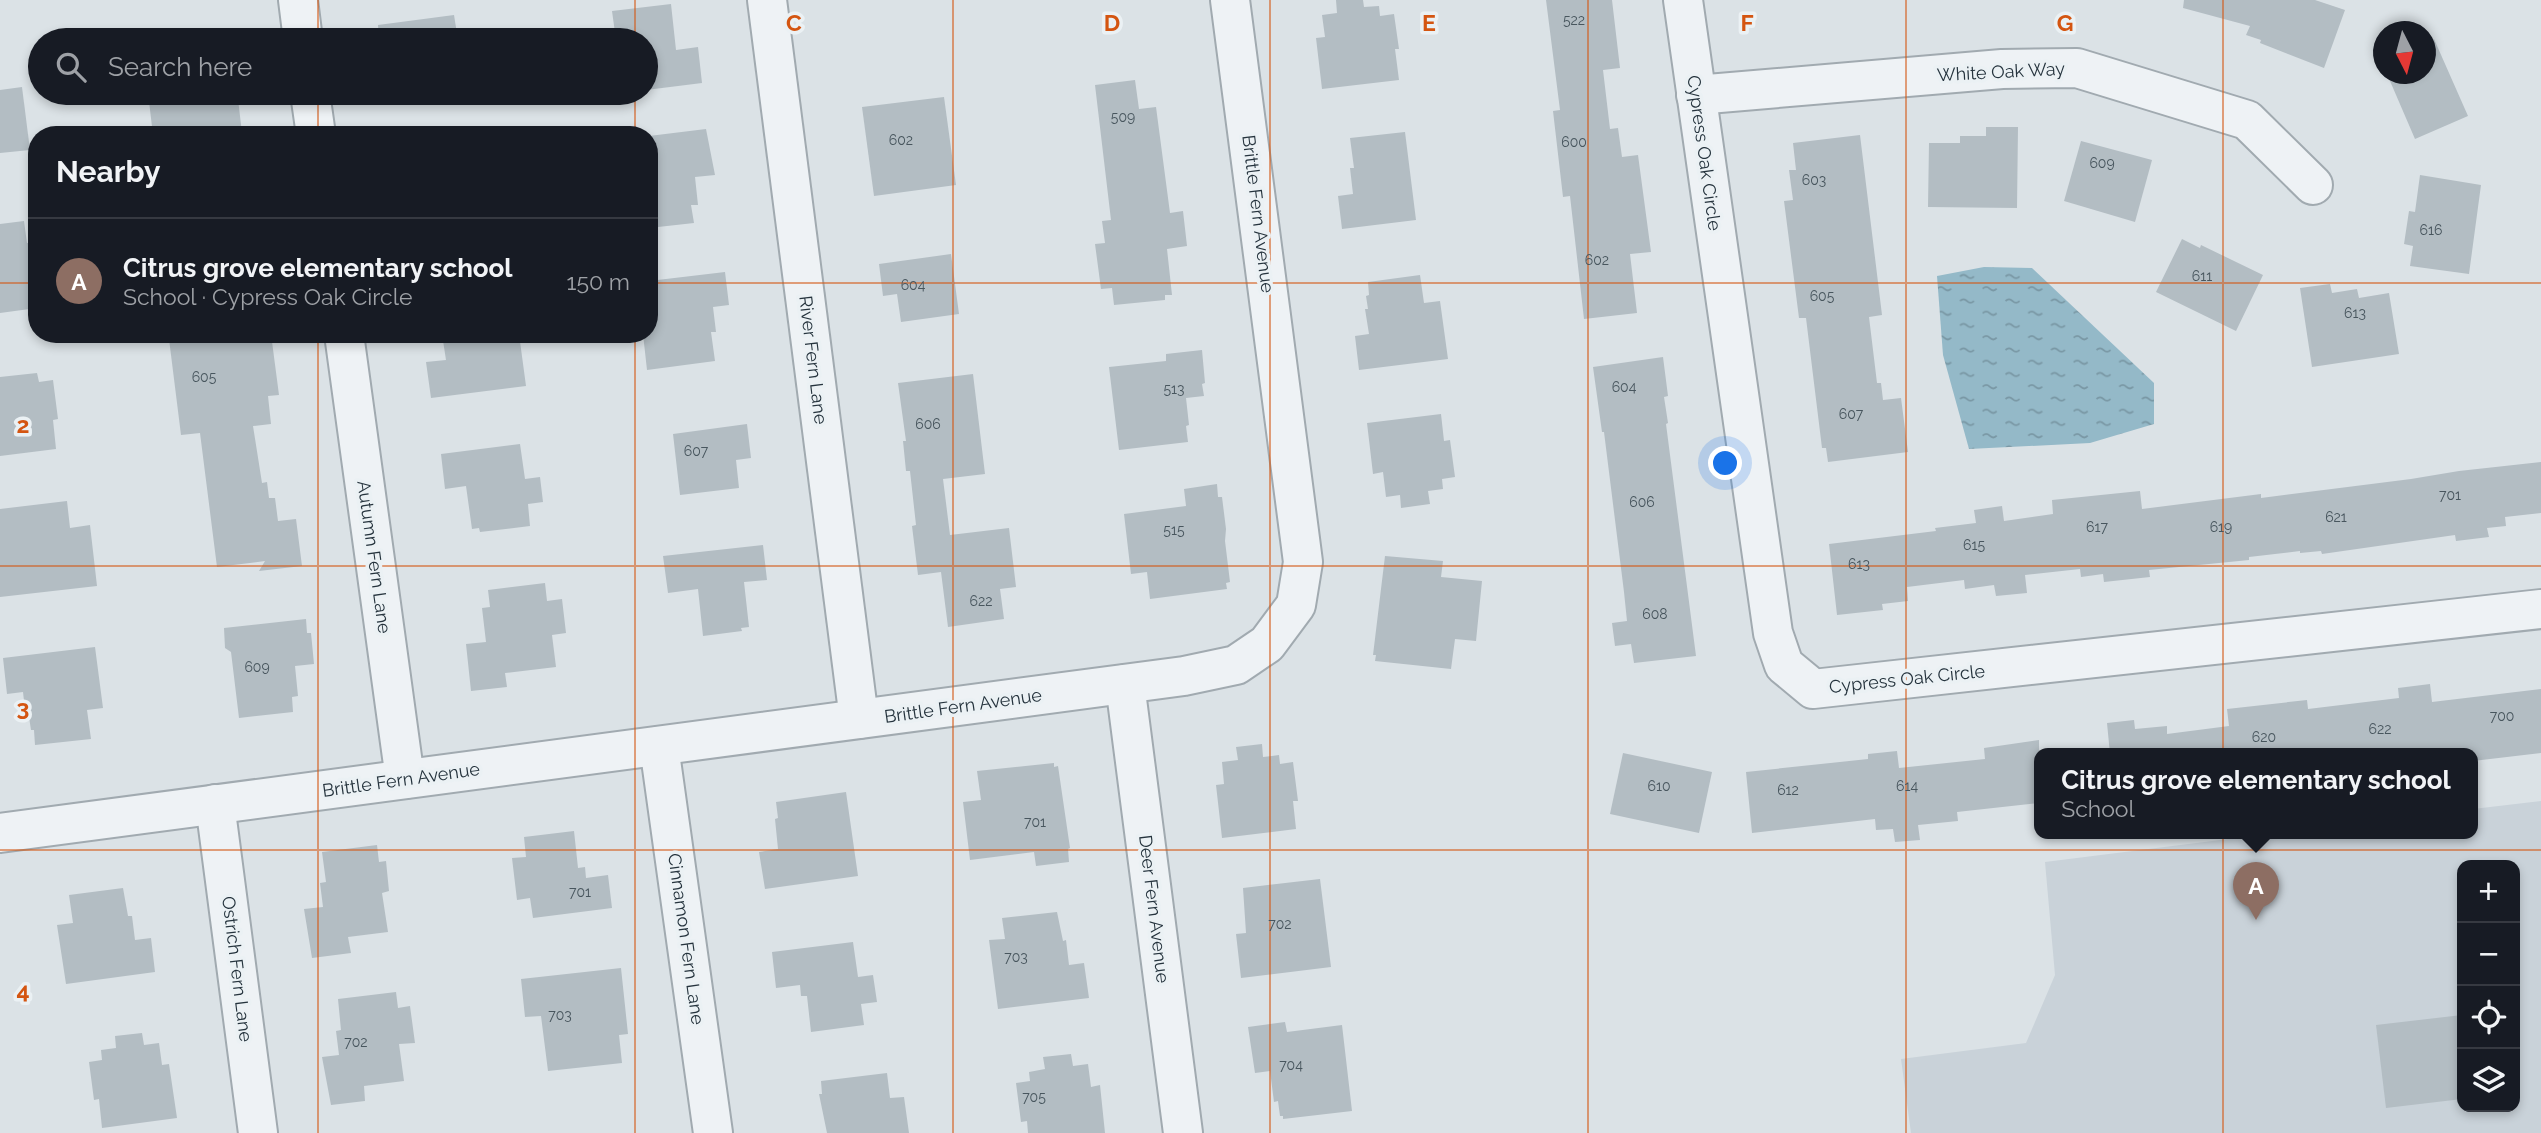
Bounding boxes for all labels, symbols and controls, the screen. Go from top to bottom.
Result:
text: C [786,9,802,36]
text: D [1104,9,1120,36]
text: E [1422,9,1436,36]
text: F [1740,9,1754,36]
text: G [2057,9,2073,36]
house number: 522 [1563,12,1585,28]
north arrow [2373,21,2436,84]
search box [28,28,658,105]
icon: search [52,48,90,86]
text: Search here [108,52,252,82]
street label: White Oak Way [1936,58,2066,85]
street label: Cypress Oak Circle [1683,74,1726,232]
house number: 509 [1111,109,1135,125]
house number: 602 [889,132,913,148]
street label: Brittle Fern Avenue [1238,134,1279,295]
house number: 600 [1561,134,1587,150]
text: Nearby [56,154,160,189]
house number: 609 [2089,155,2115,171]
house number: 603 [1802,172,1826,188]
house number: 616 [2420,222,2442,238]
house number: 602 [1585,252,1609,268]
text: Citrus grove elementary school [123,253,513,283]
text: A [71,268,87,295]
text: 150 m [567,268,630,295]
house number: 611 [2192,268,2212,284]
house number: 604 [901,277,926,293]
text: School · Cypress Oak Circle [123,283,412,310]
house number: 605 [1810,288,1835,304]
street label: River Fern Lane [795,295,832,426]
house number: 613 [2344,305,2366,321]
house number: 605 [192,369,217,385]
house number: 604 [1612,379,1637,395]
house number: 513 [1163,381,1185,397]
house number: 607 [1839,406,1864,422]
text: 2 [17,411,29,438]
house number: 606 [915,416,941,432]
house number: 607 [684,443,709,459]
your location [1708,446,1742,480]
street label: Autumn Fern Lane [353,479,396,635]
house number: 701 [2439,487,2461,503]
house number: 606 [1629,494,1655,510]
house number: 621 [2325,509,2347,525]
house number: 617 [2086,519,2108,535]
house number: 619 [2210,519,2232,535]
house number: 515 [1163,522,1185,538]
house number: 615 [1963,537,1985,553]
house number: 613 [1848,556,1870,572]
house number: 622 [969,593,993,609]
house number: 608 [1642,606,1668,622]
house number: 609 [244,659,270,675]
street label: Cypress Oak Circle [1828,660,1986,697]
street label: Brittle Fern Avenue [883,684,1044,727]
text: 3 [17,694,29,721]
house number: 700 [2490,708,2514,724]
house number: 622 [2368,721,2392,737]
house number: 620 [2252,729,2276,745]
popup [2034,748,2478,839]
street label: Brittle Fern Avenue [321,758,482,801]
text: Citrus grove elementary school [2061,765,2451,795]
house number: 610 [1647,778,1671,794]
house number: 614 [1896,778,1918,794]
house number: 612 [1777,782,1799,798]
text: School [2061,795,2135,822]
house number: 701 [1024,814,1046,830]
street label: Deer Fern Avenue [1135,834,1174,985]
street label: Cinnamon Fern Lane [664,852,709,1026]
map controls [2457,860,2520,1112]
button: + [2457,860,2520,923]
pin: A [2233,862,2279,920]
house number: 701 [569,884,591,900]
street label: Ostrich Fern Lane [218,895,257,1044]
house number: 702 [1268,916,1292,932]
button: − [2457,923,2520,986]
house number: 703 [1004,949,1028,965]
text: 4 [16,977,30,1004]
button: locate [2457,986,2520,1049]
house number: 703 [548,1007,572,1023]
house number: 702 [344,1034,368,1050]
button: layers [2457,1049,2520,1112]
house number: 704 [1279,1057,1303,1073]
house number: 705 [1022,1089,1046,1105]

